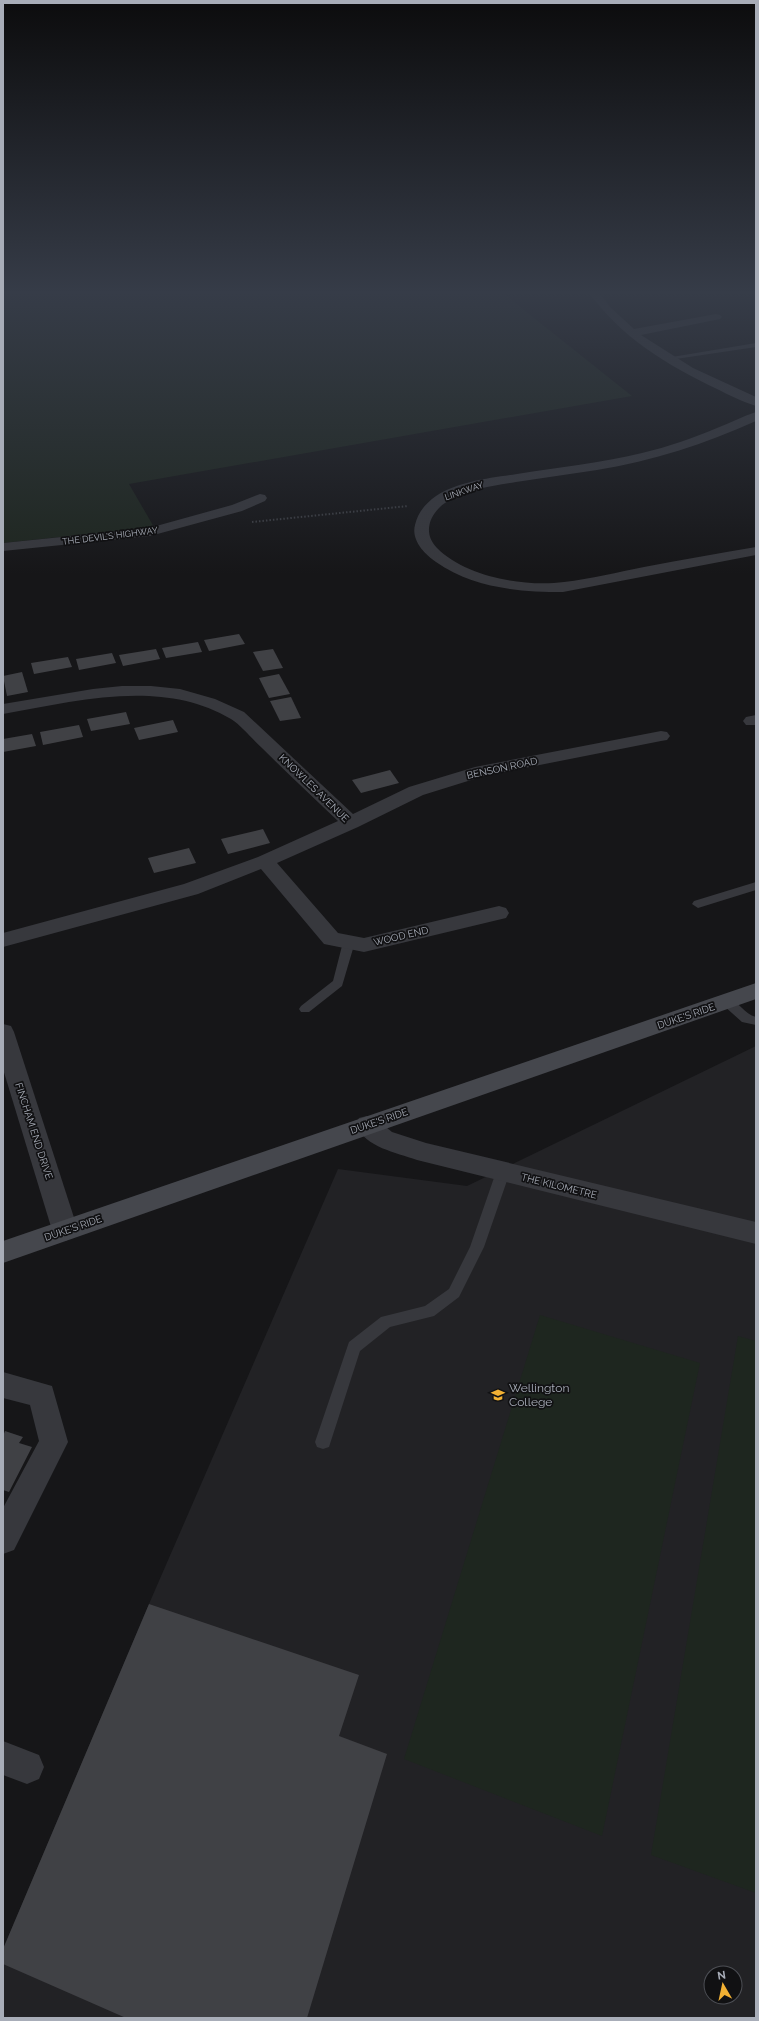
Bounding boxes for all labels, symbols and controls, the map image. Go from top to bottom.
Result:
street label: LINKWAY [443,480,485,502]
street label: THE DEVIL'S HIGHWAY [62,525,158,547]
street label: KNOWLES AVENUE [277,752,351,824]
street label: BENSON ROAD [466,755,538,781]
street label: WOOD END [373,924,429,948]
street label: DUKE'S RIDE [656,1001,716,1031]
street label: FINCHAM END DRIVE [13,1081,55,1181]
street label: DUKE'S RIDE [349,1106,409,1136]
street label: THE KILOMETRE [520,1171,598,1201]
street label: DUKE'S RIDE [43,1213,103,1243]
place label: Wellington College [509,1381,569,1409]
school or university icon: Wellington College [490,1387,506,1403]
north arrow [703,1965,743,2005]
text: N [716,1969,727,1983]

